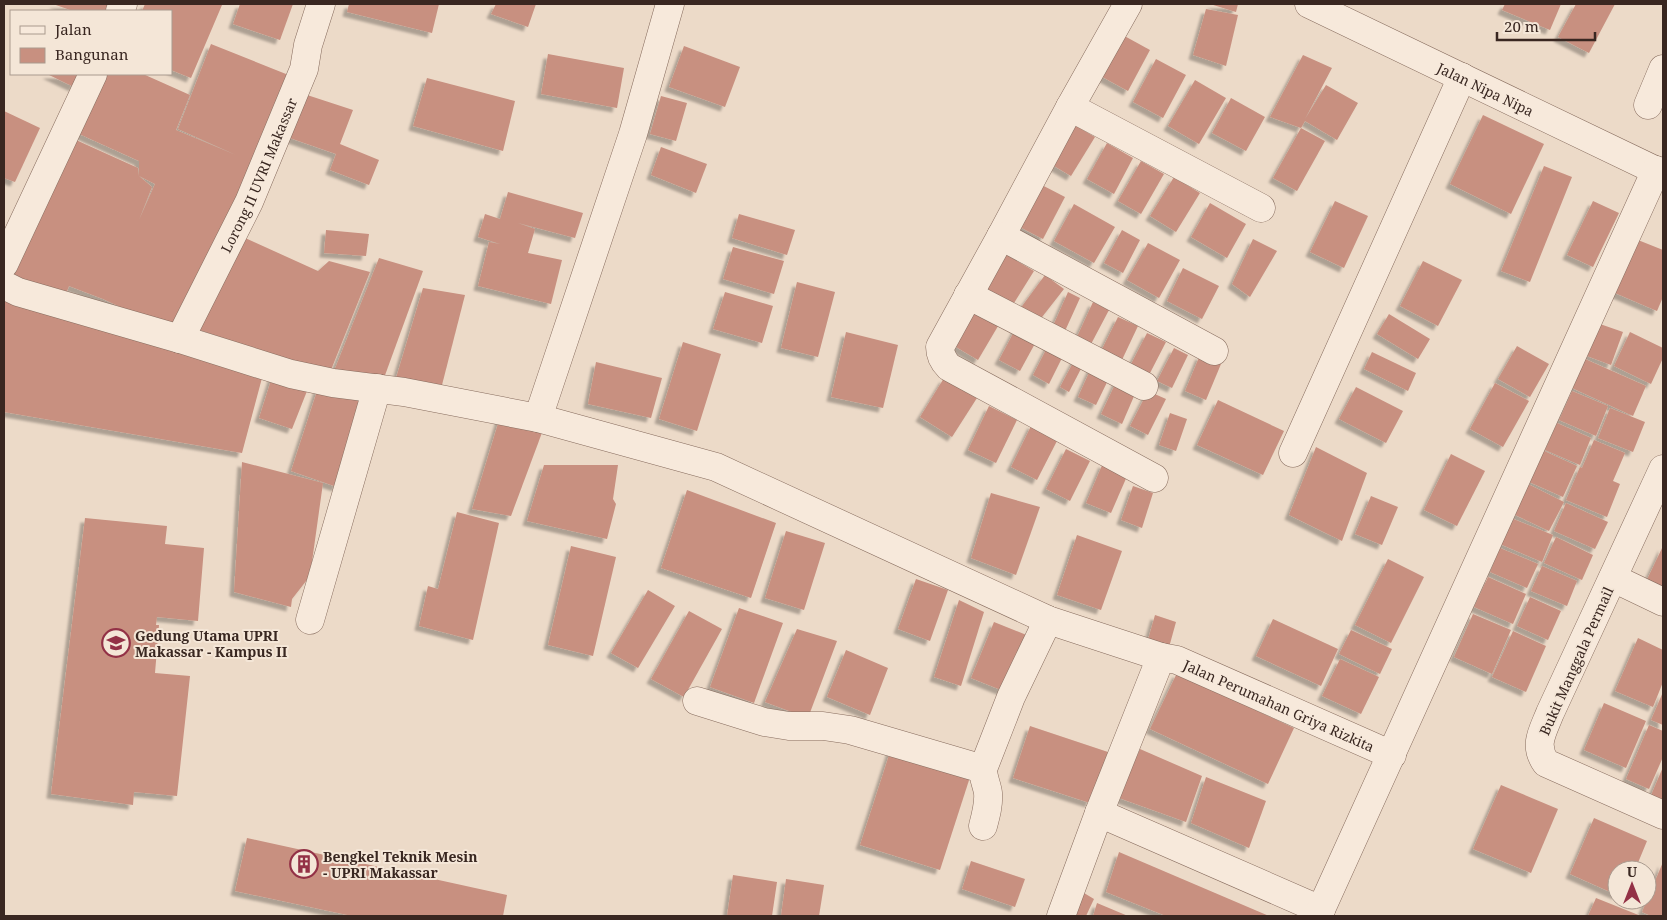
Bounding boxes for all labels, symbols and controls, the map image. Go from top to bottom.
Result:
legend [10,10,172,75]
scale bar [1497,10,1594,42]
text: 20 m [1504,16,1539,36]
text: Jalan [54,19,92,39]
text: Bangunan [55,44,129,64]
street label: Jalan Nipa Nipa [1433,57,1537,120]
street label: Lorong II UVRI Makassar [216,94,301,255]
street label: Bukit Manggala Permail [1535,583,1618,738]
place label: Gedung Utama UPRI Makassar - Kampus II [135,626,288,661]
school or university icon: Gedung Utama UPRI Makassar - Kampus II [101,628,131,658]
street label: Jalan Perumahan Griya Rizkita [1180,654,1378,756]
place label: Bengkel Teknik Mesin - UPRI Makassar [323,847,478,882]
building icon: Bengkel Teknik Mesin - UPRI Makassar [289,849,319,879]
north arrow [1607,860,1657,910]
text: U [1627,862,1638,881]

